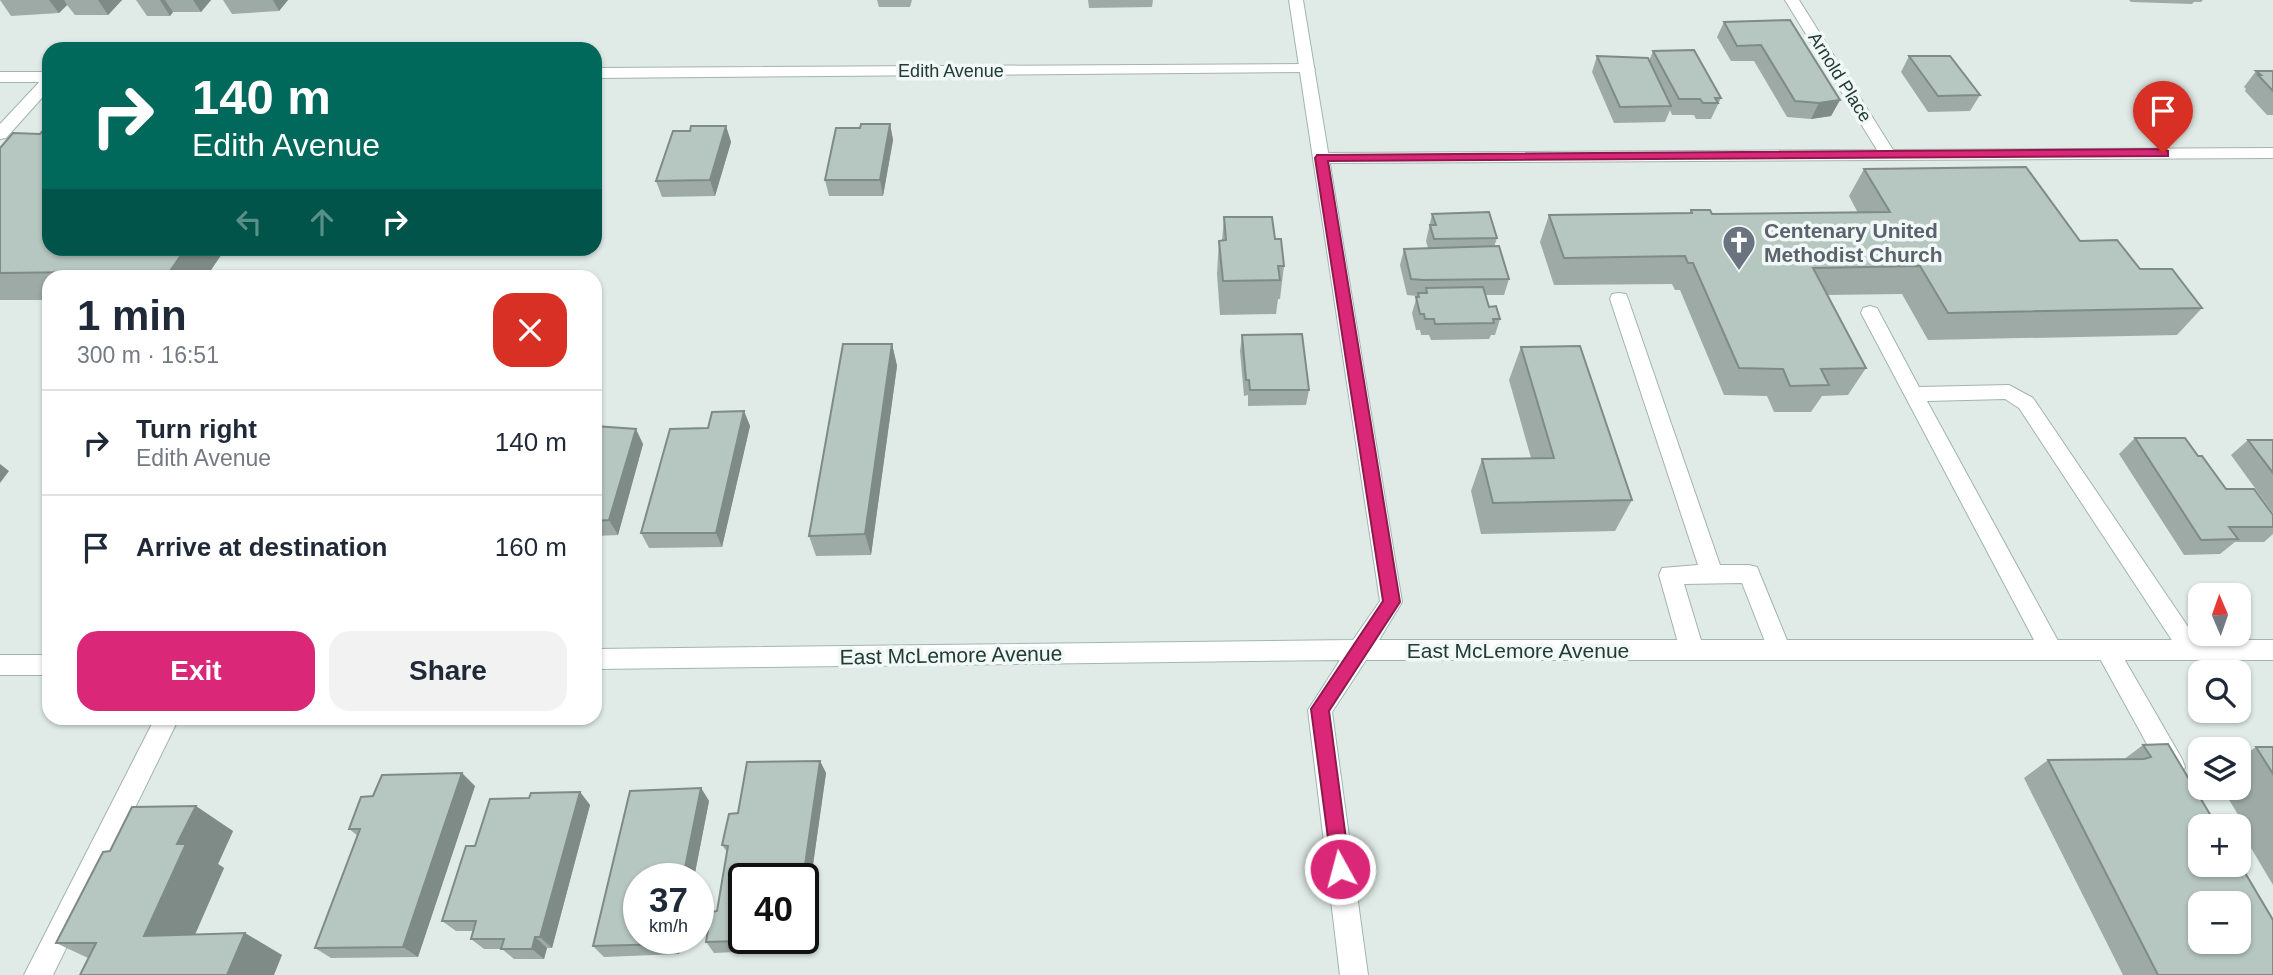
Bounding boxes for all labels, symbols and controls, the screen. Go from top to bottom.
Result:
street label: Arnold Place [1804,28,1876,126]
street label: Edith Avenue [898,61,1004,81]
icon: right [77,70,168,161]
text: 140 m [192,70,331,124]
pin [2133,81,2193,153]
icon: arrive [2144,92,2182,130]
text: Edith Avenue [192,127,380,163]
icon: left [230,203,268,241]
icon: ahead [303,203,341,241]
icon: right [376,203,414,241]
place label: Centenary United Methodist Church [1764,219,1943,266]
church icon: Centenary United Methodist Church [1720,223,1758,272]
text: 1 min [77,292,187,339]
button: close [493,293,567,367]
text: 300 m · 16:51 [77,342,219,368]
text: Turn right [136,414,257,444]
icon: right [77,424,115,462]
text: 140 m [495,427,567,457]
text: Edith Avenue [136,445,271,471]
icon: arrive [77,529,115,567]
text: Arrive at destination [136,532,387,562]
text: 160 m [495,532,567,562]
north arrow [2188,583,2250,646]
map controls [2188,583,2251,954]
button: Exit [77,631,315,711]
button: Share [329,631,567,711]
street label: East McLemore Avenue [1407,639,1629,662]
street label: East McLemore Avenue [840,642,1062,668]
button: search [2188,660,2251,723]
button: layers [2188,737,2251,800]
button: + [2188,814,2251,877]
position arrow [1303,832,1377,906]
speed limit sign: 40 [728,863,819,954]
text: 37 [649,880,688,919]
button: − [2188,891,2251,954]
text: km/h [649,916,688,936]

